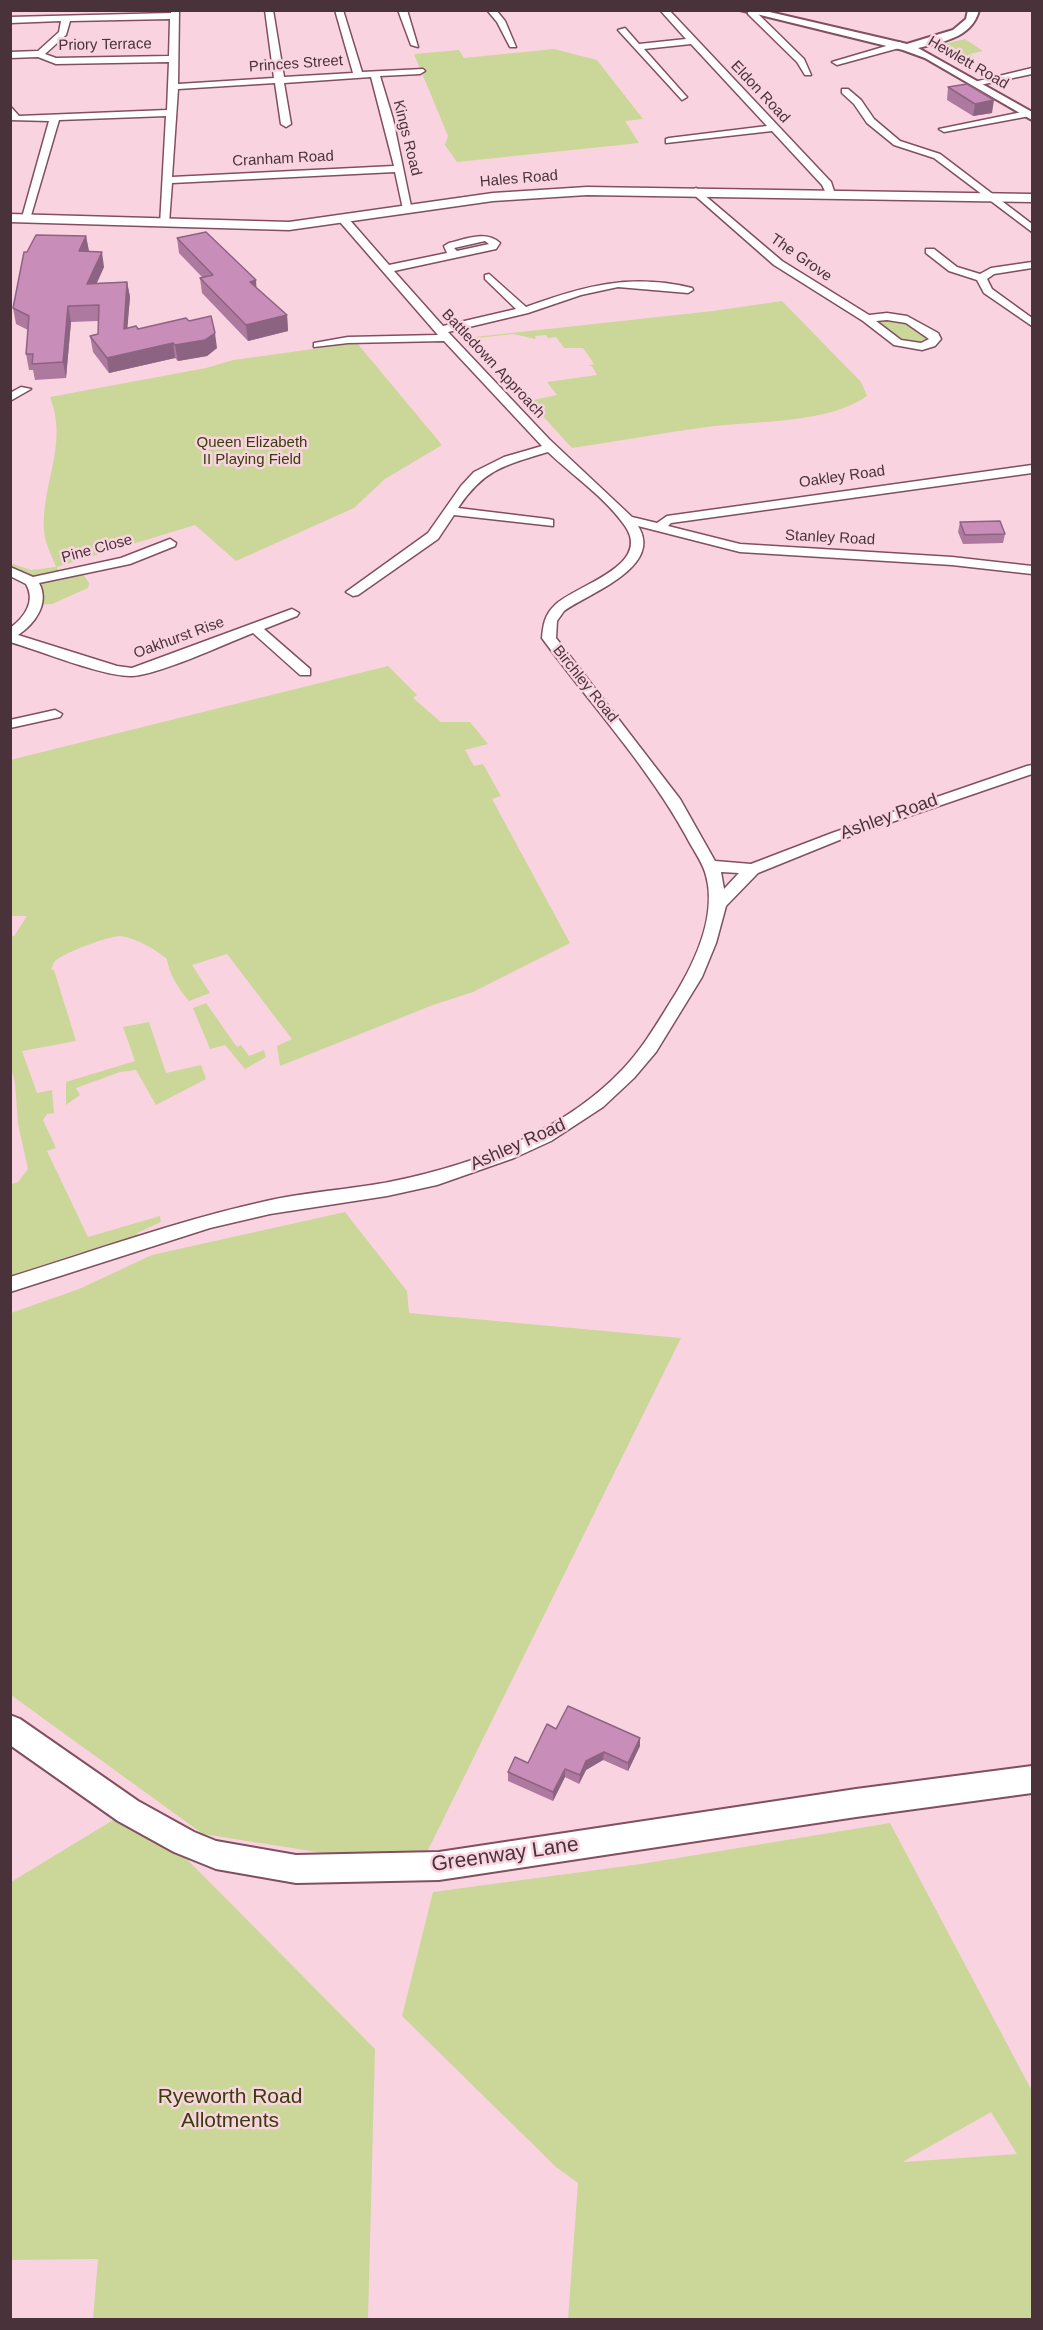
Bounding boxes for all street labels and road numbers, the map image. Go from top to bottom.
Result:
street label: Hewlett Road [925,33,1011,93]
street label: Priory Terrace [58,35,152,55]
street label: Princes Street [248,52,344,76]
street label: Eldon Road [727,57,793,127]
street label: Kings Road [389,98,425,178]
street label: Cranham Road [232,147,334,171]
street label: Hales Road [479,167,559,191]
street label: The Grove [767,230,835,286]
street label: Battledown Approach [438,306,548,422]
street label: Oakley Road [798,462,886,492]
street label: Stanley Road [785,527,875,549]
street label: Pine Close [60,531,134,567]
street label: Oakhurst Rise [131,613,227,663]
street label: Birchley Road [549,642,621,726]
street label: Ashley Road [837,789,941,845]
street label: Ashley Road [467,1114,569,1176]
street label: Greenway Lane [430,1832,580,1878]

